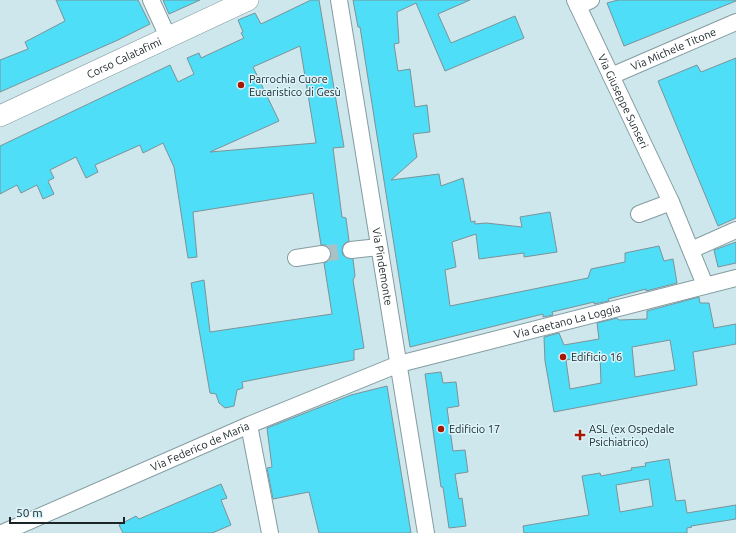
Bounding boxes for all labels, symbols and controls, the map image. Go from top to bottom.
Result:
street label: Via Michele Titone [629,25,718,73]
street label: Corso Calatafimi [85,35,163,81]
street label: Via Giuseppe Sunseri [596,52,651,150]
place label: Parrochia Cuore Eucaristico di Gesù [249,73,341,98]
marker: Parrochia Cuore Eucaristico di Gesù [236,80,246,90]
street label: Via Pindemonte [370,227,395,306]
street label: Via Gaetano La Loggia [513,302,622,340]
place label: Edificio 16 [571,351,622,363]
marker: Edificio 16 [558,352,568,362]
street label: Via Federico de Maria [149,420,251,473]
place label: Edificio 17 [449,423,500,435]
place label: ASL (ex Ospedale Psichiatrico) [589,423,675,449]
marker: Edificio 17 [436,424,446,434]
marker: ASL (ex Ospedale Psichiatrico) [574,429,586,441]
scale bar [10,499,124,525]
text: 50 m [16,506,43,519]

